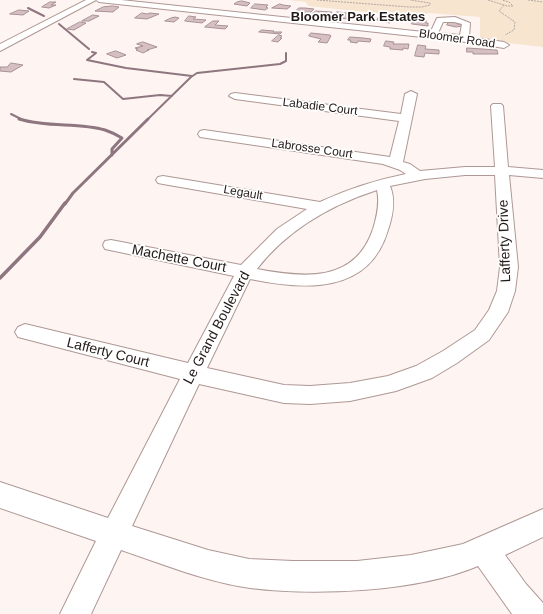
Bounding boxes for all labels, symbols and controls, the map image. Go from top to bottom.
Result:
district label: Bloomer Park Estates [291,9,425,25]
street label: Bloomer Road [418,27,496,51]
street label: Labadie Court [282,95,358,119]
street label: Labrosse Court [270,136,354,162]
street label: Legault [222,182,264,204]
street label: Lafferty Drive [495,199,515,283]
street label: Machette Court [130,242,228,276]
street label: Le Grand Boulevard [180,269,254,387]
street label: Lafferty Court [65,335,151,371]

